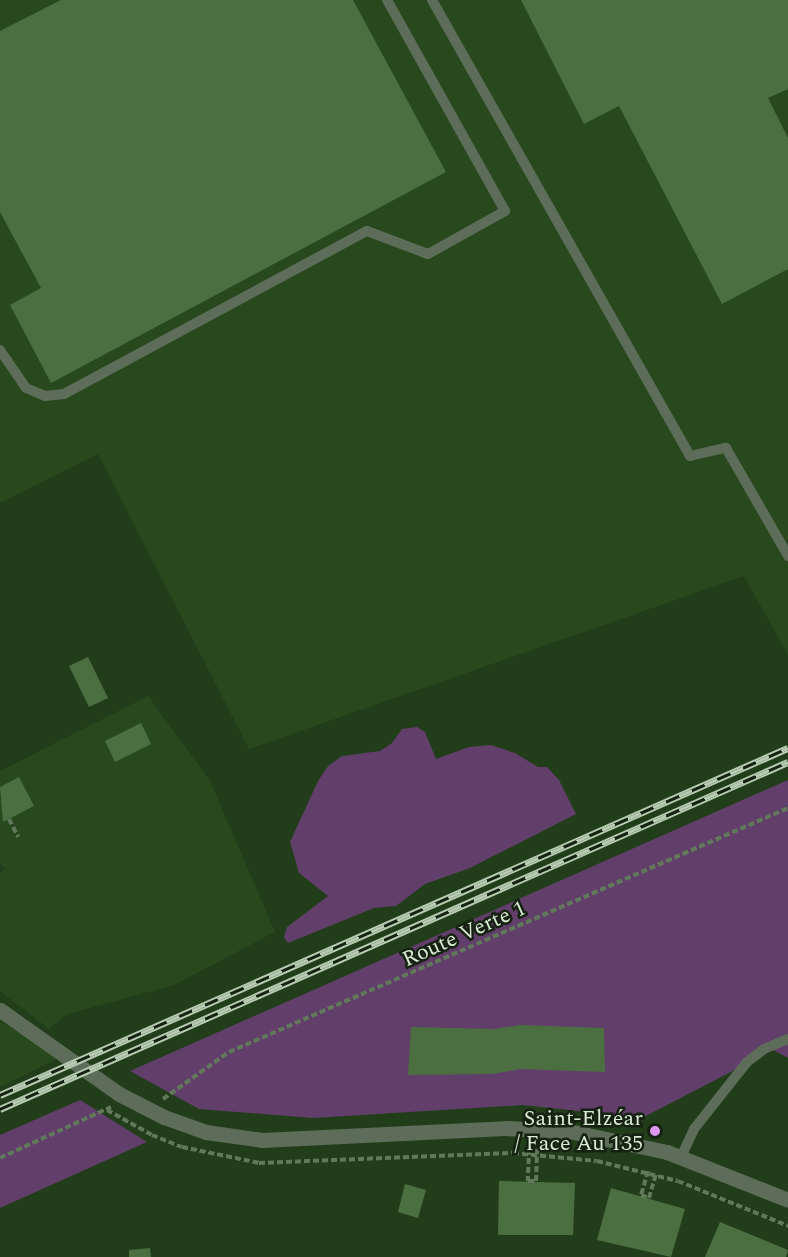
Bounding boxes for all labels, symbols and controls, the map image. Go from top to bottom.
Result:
street label: Route Verte 1 [398,895,530,973]
place label: Saint-Elzéar / Face Au 135 [515,1105,643,1156]
marker: Saint-Elzéar / Face Au 135 [648,1124,662,1138]

